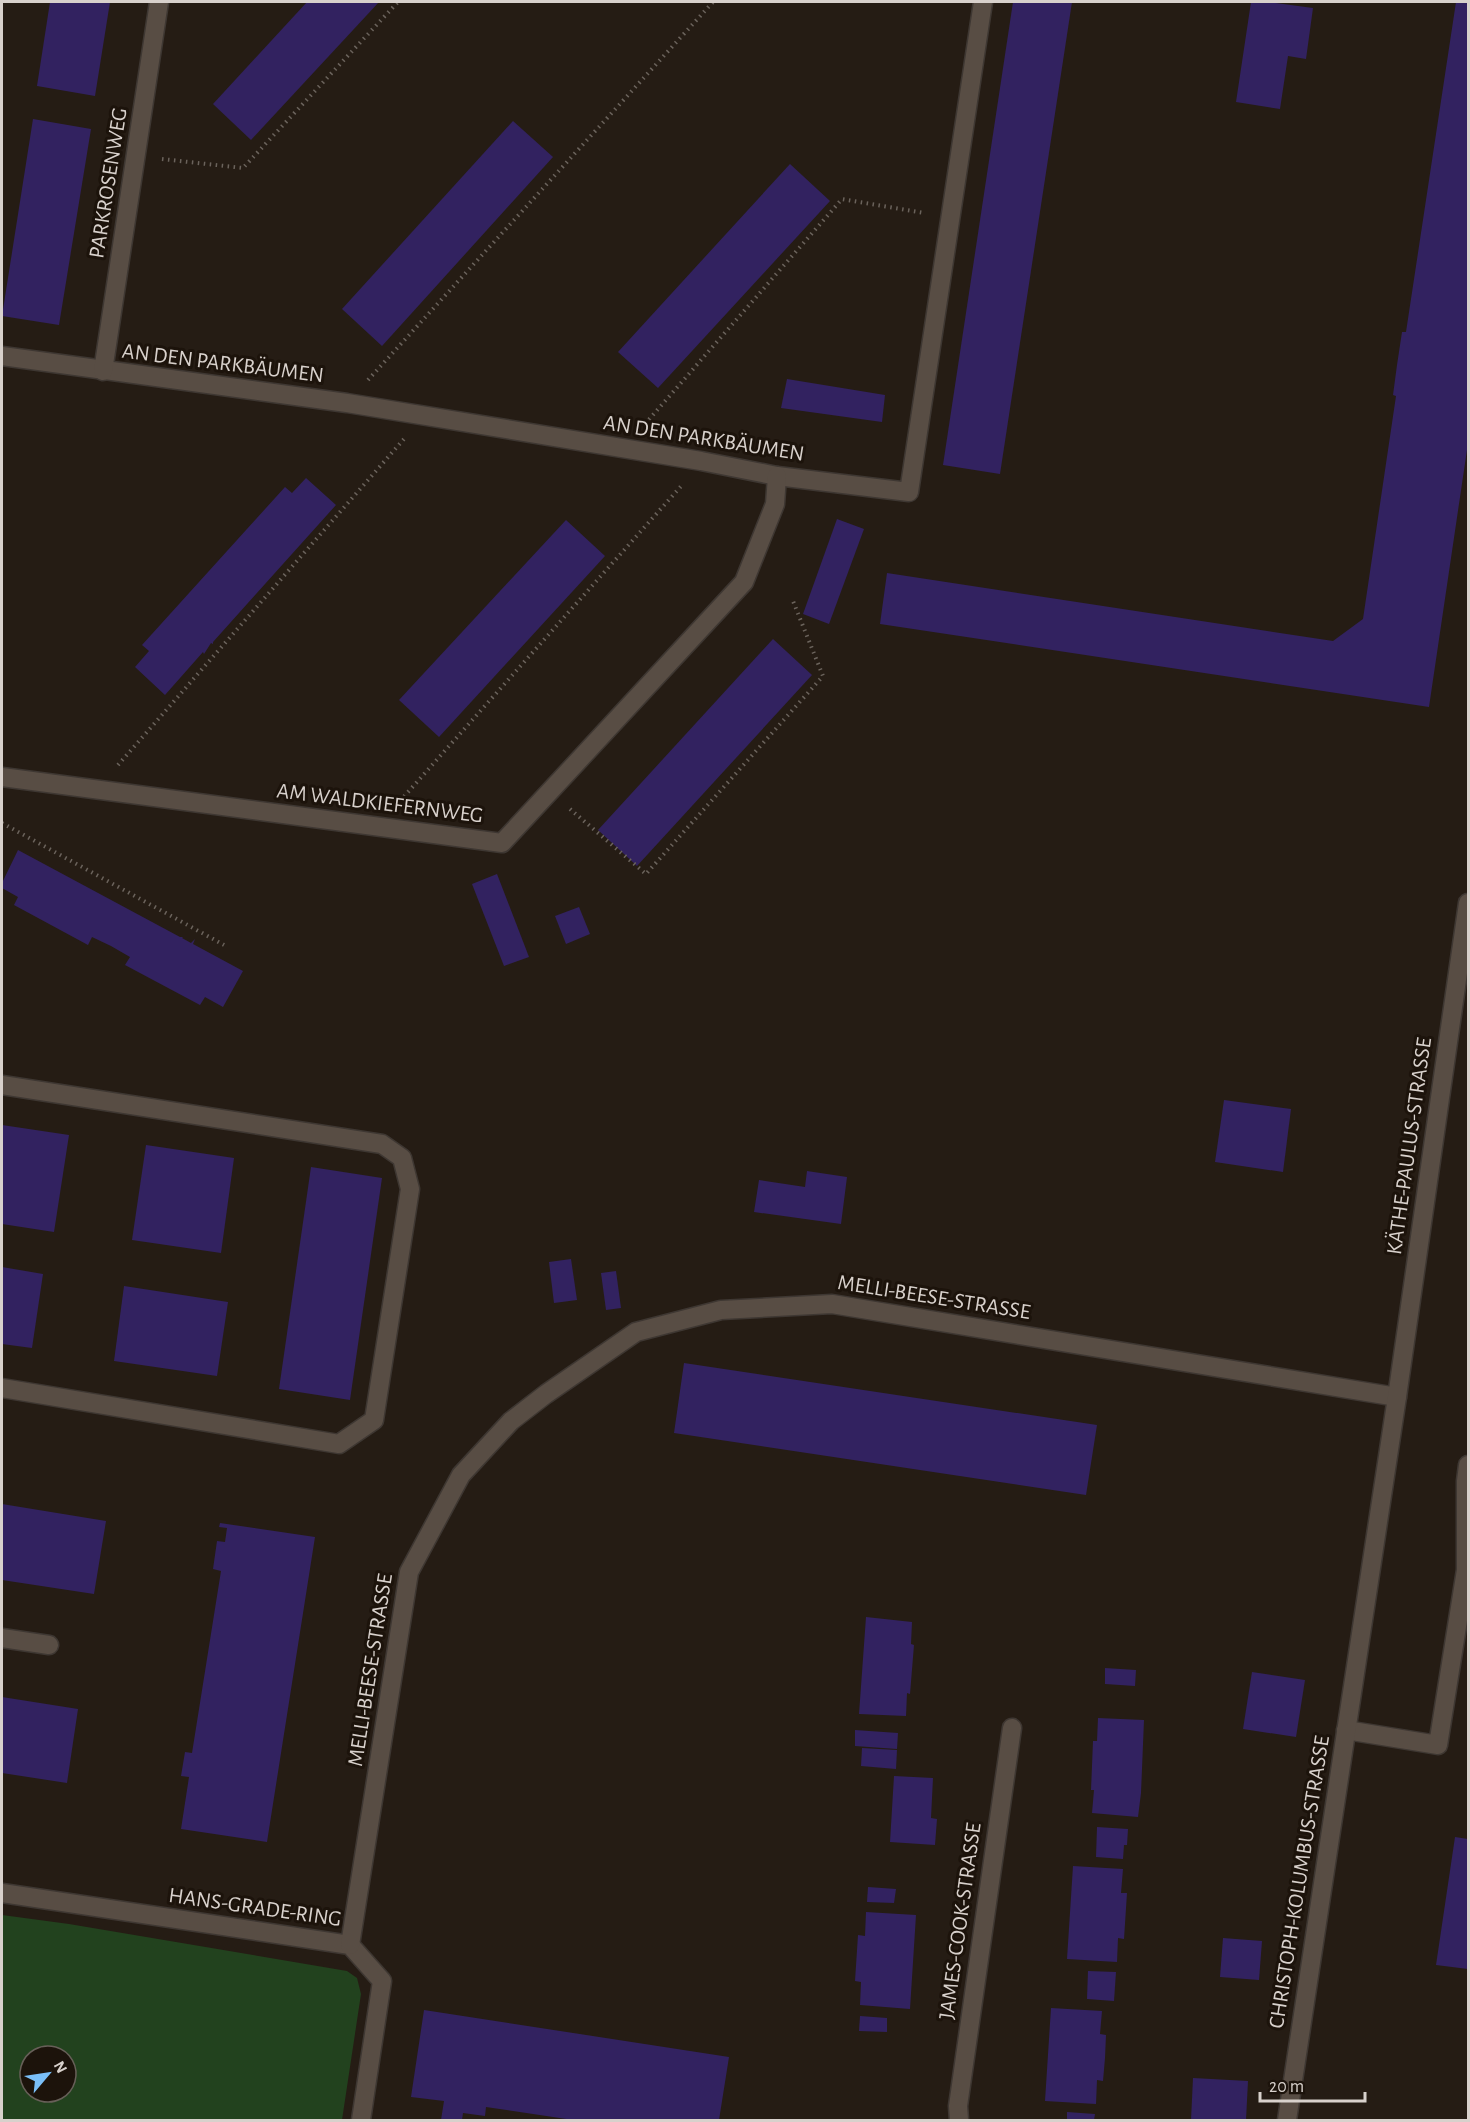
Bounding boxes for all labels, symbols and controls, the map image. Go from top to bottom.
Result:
street label: PARKROSENWEG [85,106,131,260]
street label: AN DEN PARKBÄUMEN [121,340,325,386]
street label: AN DEN PARKBÄUMEN [602,411,806,465]
street label: AM WALDKIEFERNWEG [276,779,484,827]
street label: KÄTHE-PAULUS-STRASSE [1383,1036,1435,1256]
street label: MELLI-BEESE-STRASSE [836,1271,1032,1323]
street label: MELLI-BEESE-STRASSE [344,1572,396,1768]
street label: CHRISTOPH-KOLUMBUS-STRASSE [1265,1734,1333,2030]
street label: JAMES-COOK-STRASSE [935,1821,985,2021]
street label: HANS-GRADE-RING [167,1884,343,1930]
north arrow [18,2044,78,2104]
text: N [51,2058,70,2076]
scale bar [1260,2065,1365,2103]
text: 20 m [1269,2078,1304,2096]

